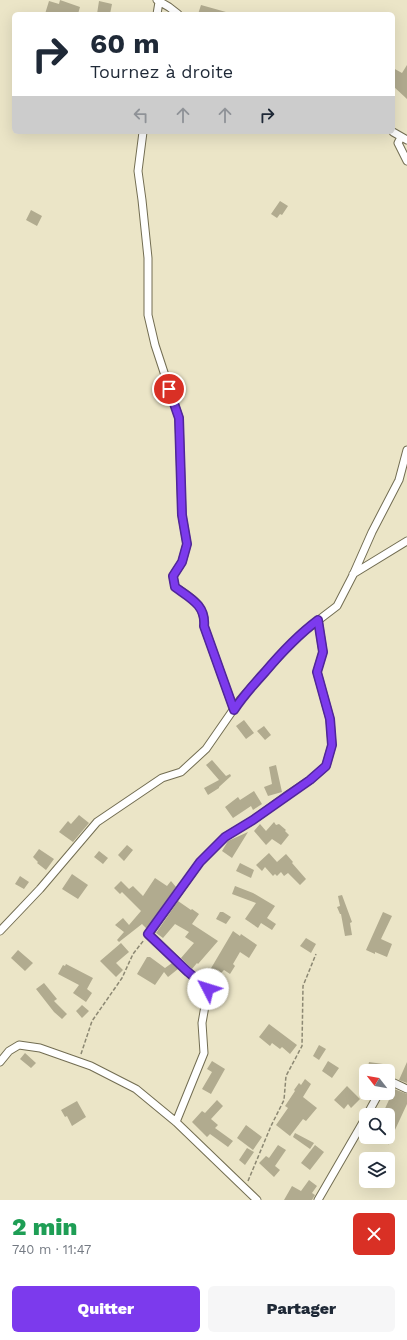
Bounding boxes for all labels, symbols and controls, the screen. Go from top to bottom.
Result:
text: 60 m [90,27,160,60]
icon: right [24,28,76,80]
text: Tournez à droite [90,61,233,82]
icon: left [130,104,152,126]
icon: ahead [172,104,194,126]
icon: ahead [214,104,236,126]
icon: right [256,104,278,126]
pin [152,372,186,406]
icon: arrive [158,378,180,400]
position arrow [187,968,229,1010]
north arrow [359,1064,395,1100]
map controls [359,1064,395,1188]
button: search [359,1108,395,1144]
button: layers [359,1152,395,1188]
text: 2 min [12,1213,77,1241]
button: close [353,1213,395,1255]
text: 740 m · 11:47 [12,1242,91,1257]
button: Quitter [12,1286,200,1332]
button: Partager [208,1286,395,1332]

